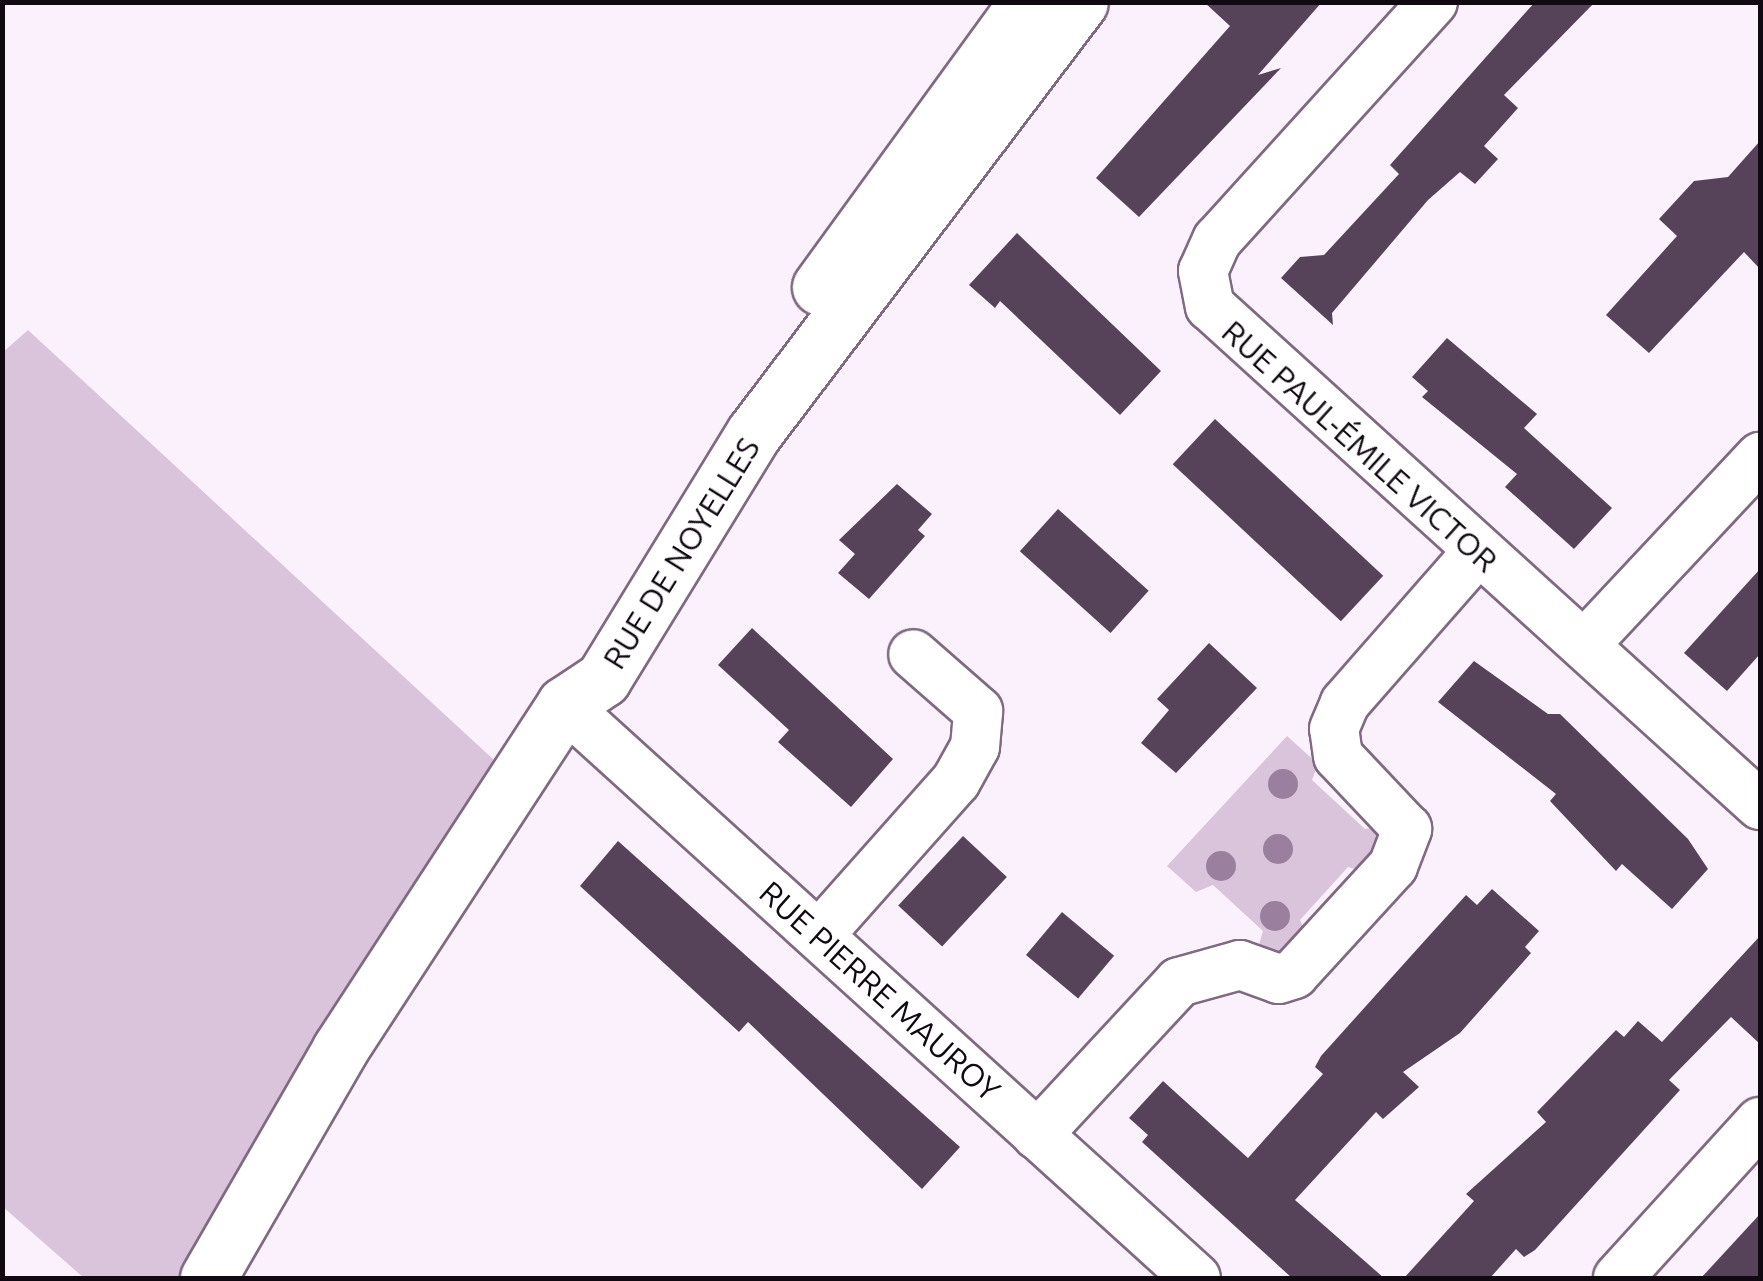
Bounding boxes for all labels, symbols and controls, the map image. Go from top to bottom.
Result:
street label: RUE PAUL-ÉMILE VICTOR [1214,312,1506,580]
street label: RUE DE NOYELLES [594,430,768,676]
street label: RUE PIERRE MAUROY [752,873,1008,1109]

